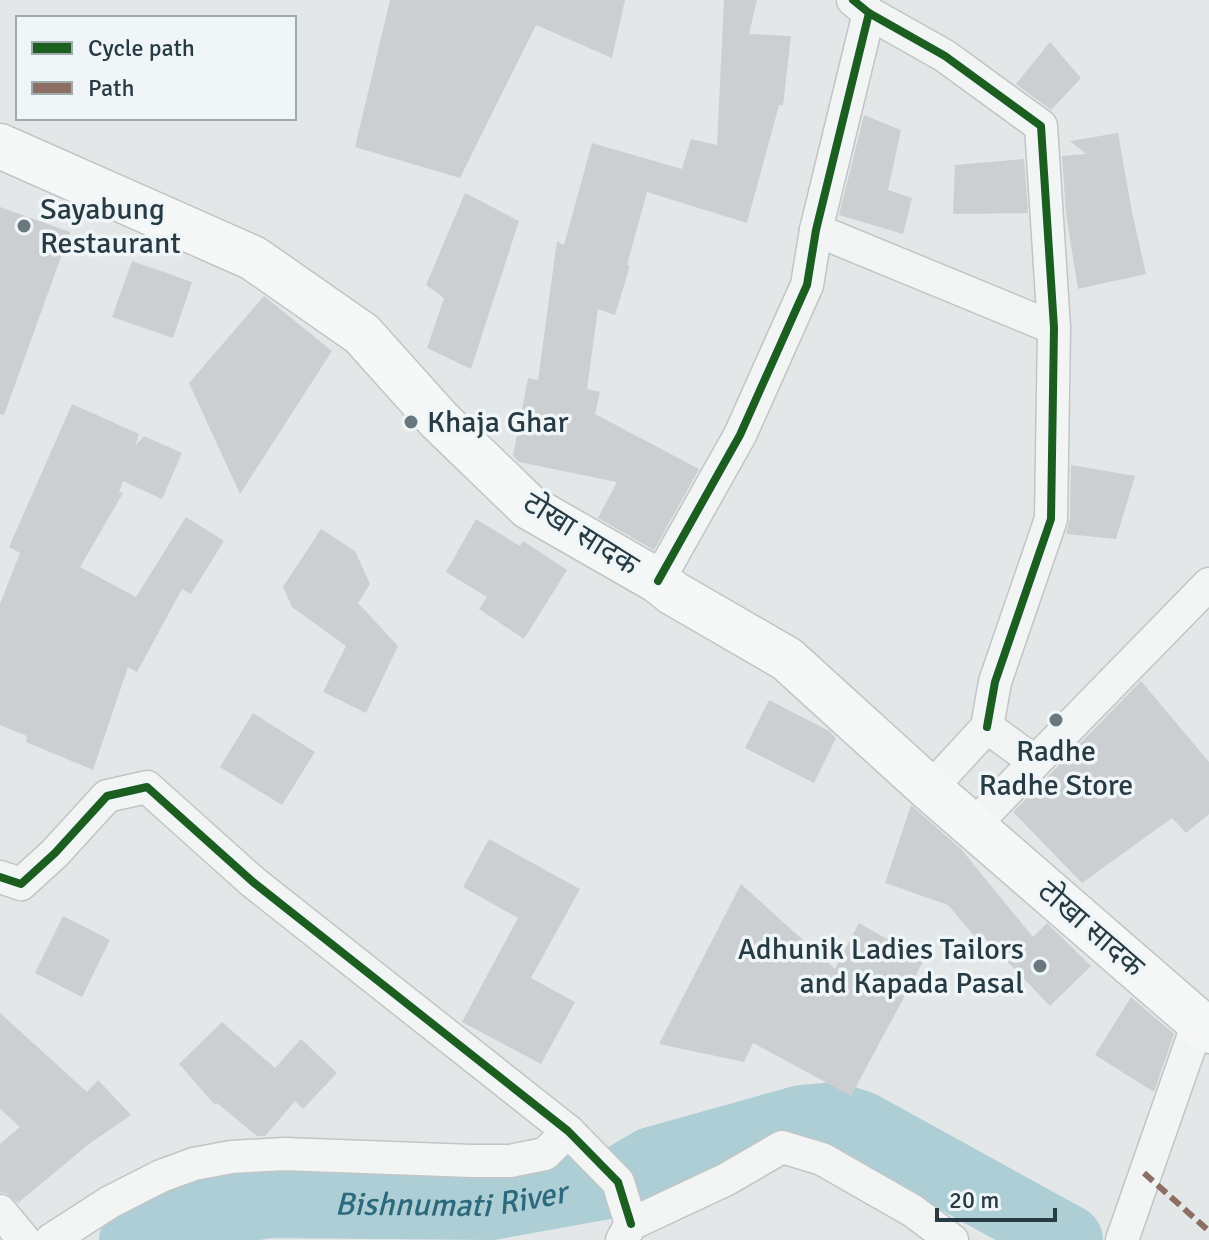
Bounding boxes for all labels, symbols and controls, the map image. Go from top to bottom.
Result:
legend [16,16,296,120]
text: Cycle path [88,33,195,63]
text: Path [88,73,134,103]
place label: Sayabung Restaurant [40,191,181,262]
marker: Sayabung Restaurant [15,217,33,235]
place label: Khaja Ghar [427,404,569,441]
marker: Khaja Ghar [402,413,420,431]
street label: टोखा सादक [517,484,646,584]
marker: Radhe Radhe Store [1047,711,1065,729]
place label: Radhe Radhe Store [979,733,1133,804]
street label: टोखा सादक [1030,873,1152,986]
place label: Adhunik Ladies Tailors and Kapada Pasal [738,931,1024,1002]
marker: Adhunik Ladies Tailors and Kapada Pasal [1031,957,1049,975]
water label: Bishnumati River [335,1171,574,1225]
scale bar [937,1172,1055,1222]
text: 20 m [949,1185,999,1215]

